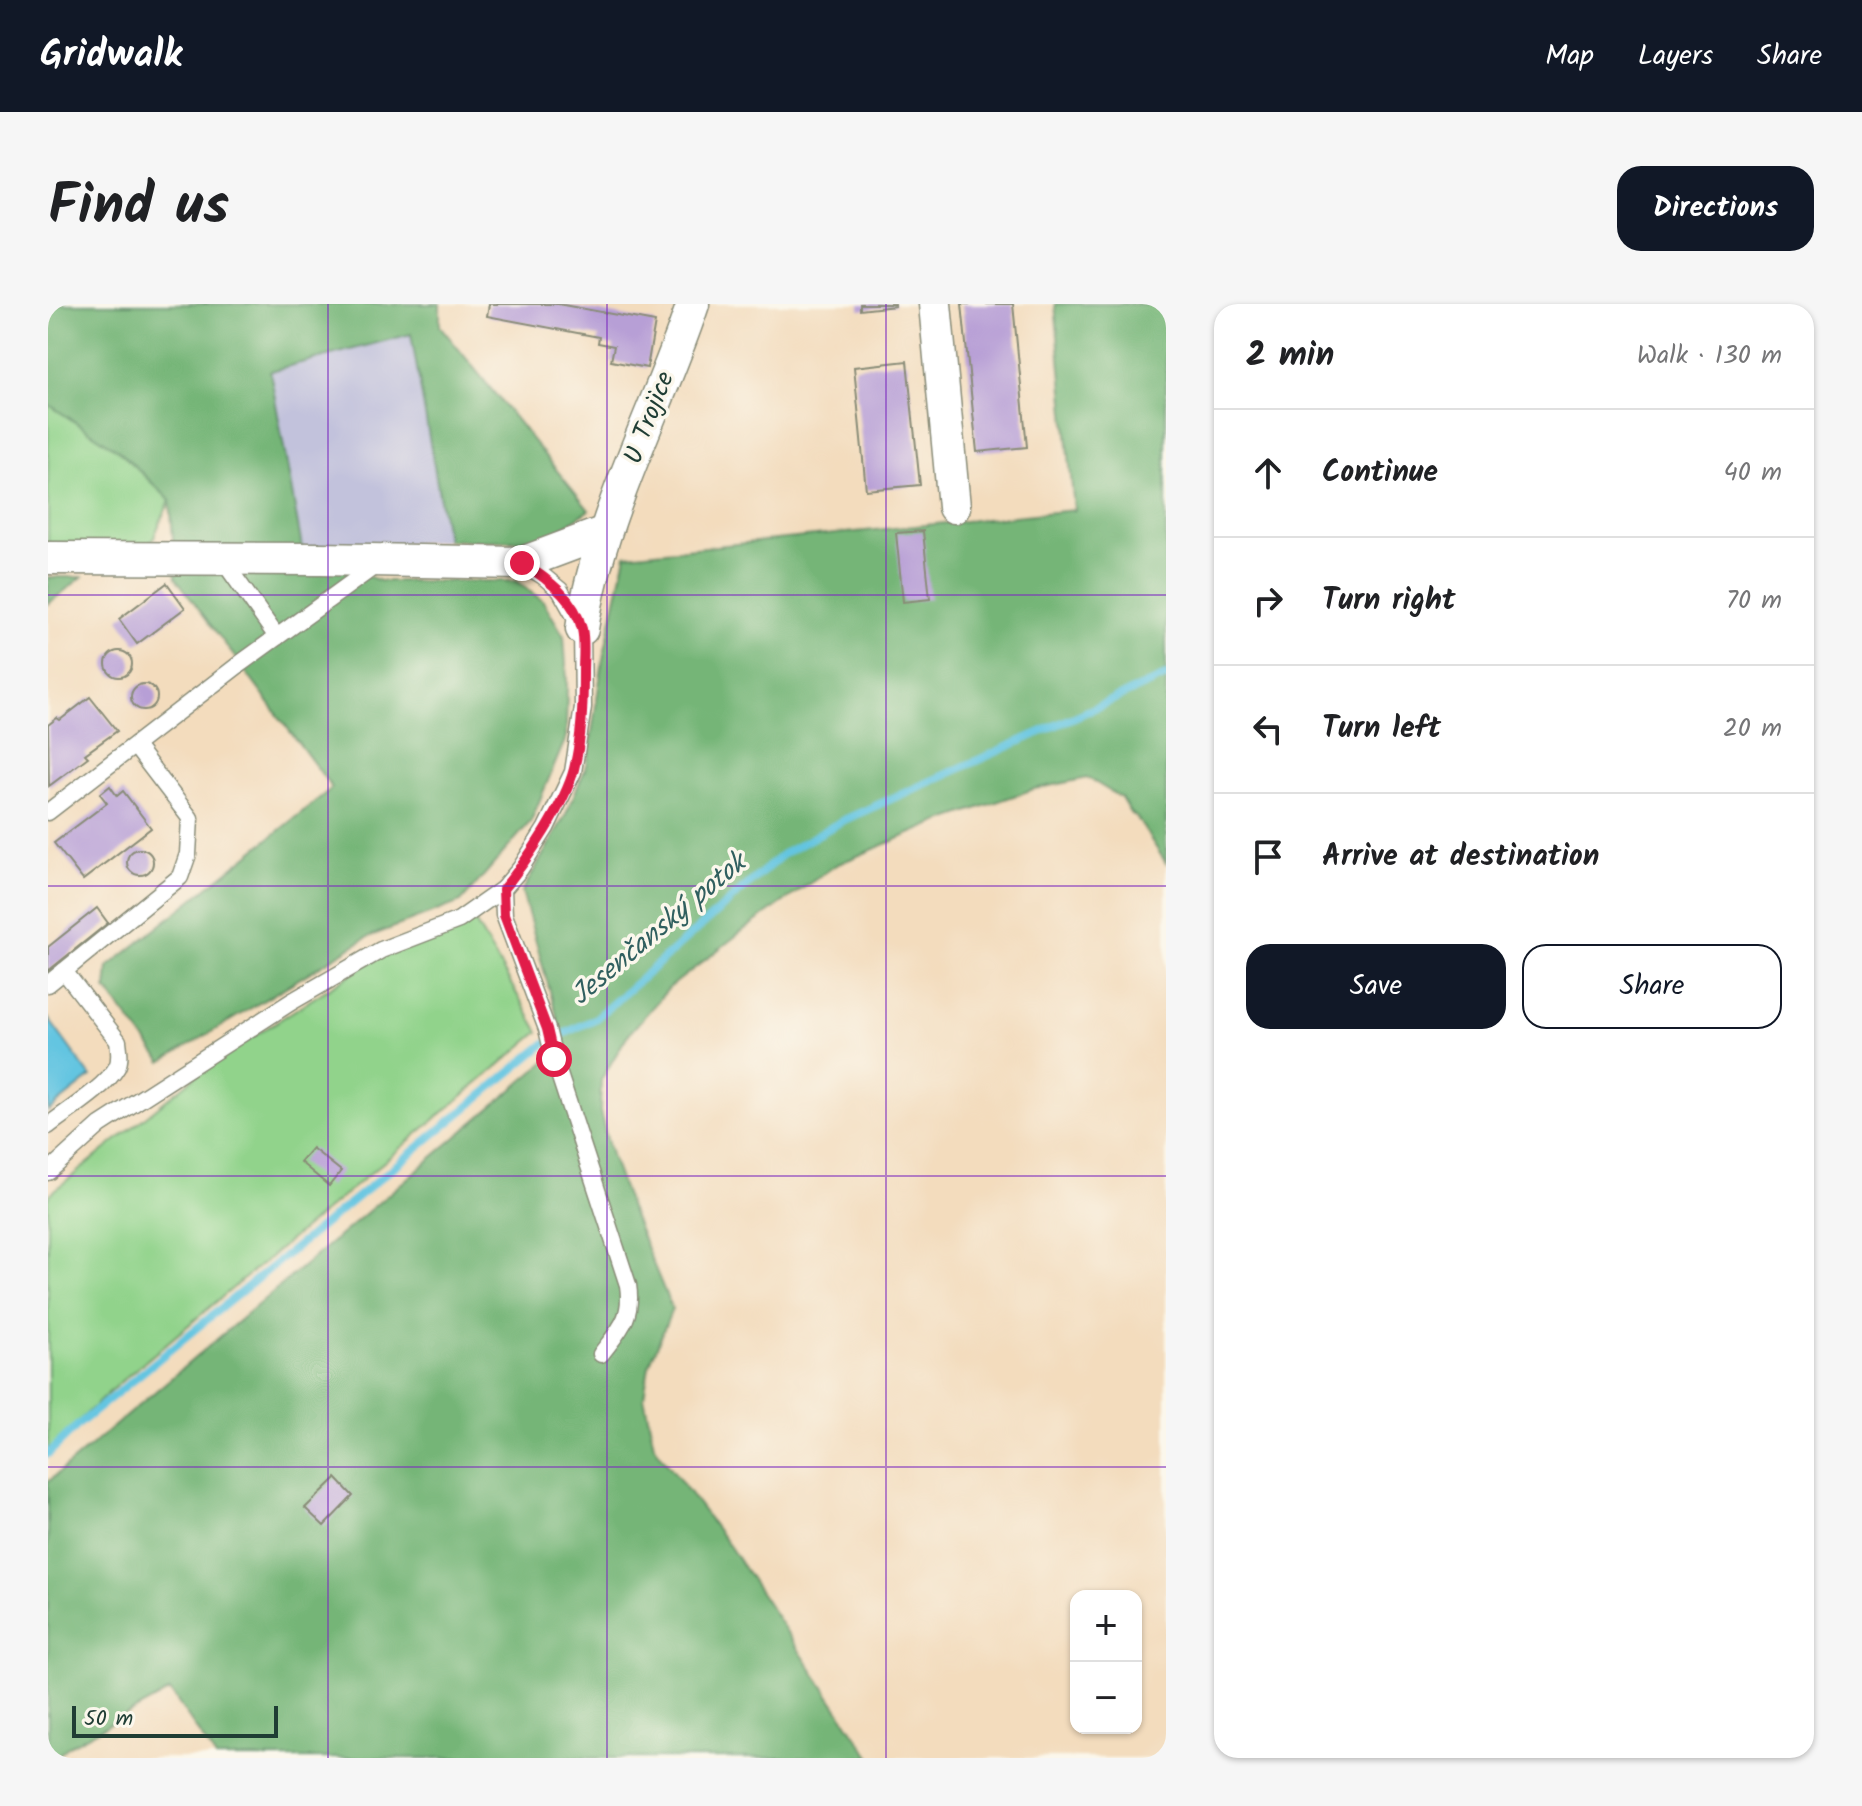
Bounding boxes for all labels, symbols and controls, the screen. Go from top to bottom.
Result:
text: Gridwalk [40,26,182,86]
text: Map [1545,34,1594,79]
text: Layers [1638,34,1713,79]
text: Share [1757,34,1822,79]
text: Find us [48,163,229,253]
button: Directions [1617,166,1814,251]
text: 2 min [1246,329,1334,383]
text: Walk · 130 m [1637,335,1782,377]
street label: U Trojice [613,365,687,470]
text: Continue [1322,449,1438,497]
icon: ahead [1246,451,1290,495]
text: 40 m [1724,452,1782,494]
route end [504,545,540,581]
text: Turn right [1322,577,1455,625]
icon: right [1246,579,1290,623]
text: 70 m [1726,580,1782,622]
text: Turn left [1322,705,1441,753]
icon: left [1246,707,1290,751]
text: 20 m [1723,708,1782,750]
text: Arrive at destination [1322,833,1599,881]
icon: arrive [1246,835,1290,879]
water label: Jesenčanský potok [561,840,760,1017]
button: Save [1246,944,1506,1029]
button: Share [1522,944,1782,1029]
route start [536,1041,572,1077]
map controls [1070,1590,1142,1734]
button: + [1070,1590,1142,1662]
button: − [1070,1662,1142,1734]
scale bar [72,1702,278,1738]
text: 50 m [84,1702,133,1737]

